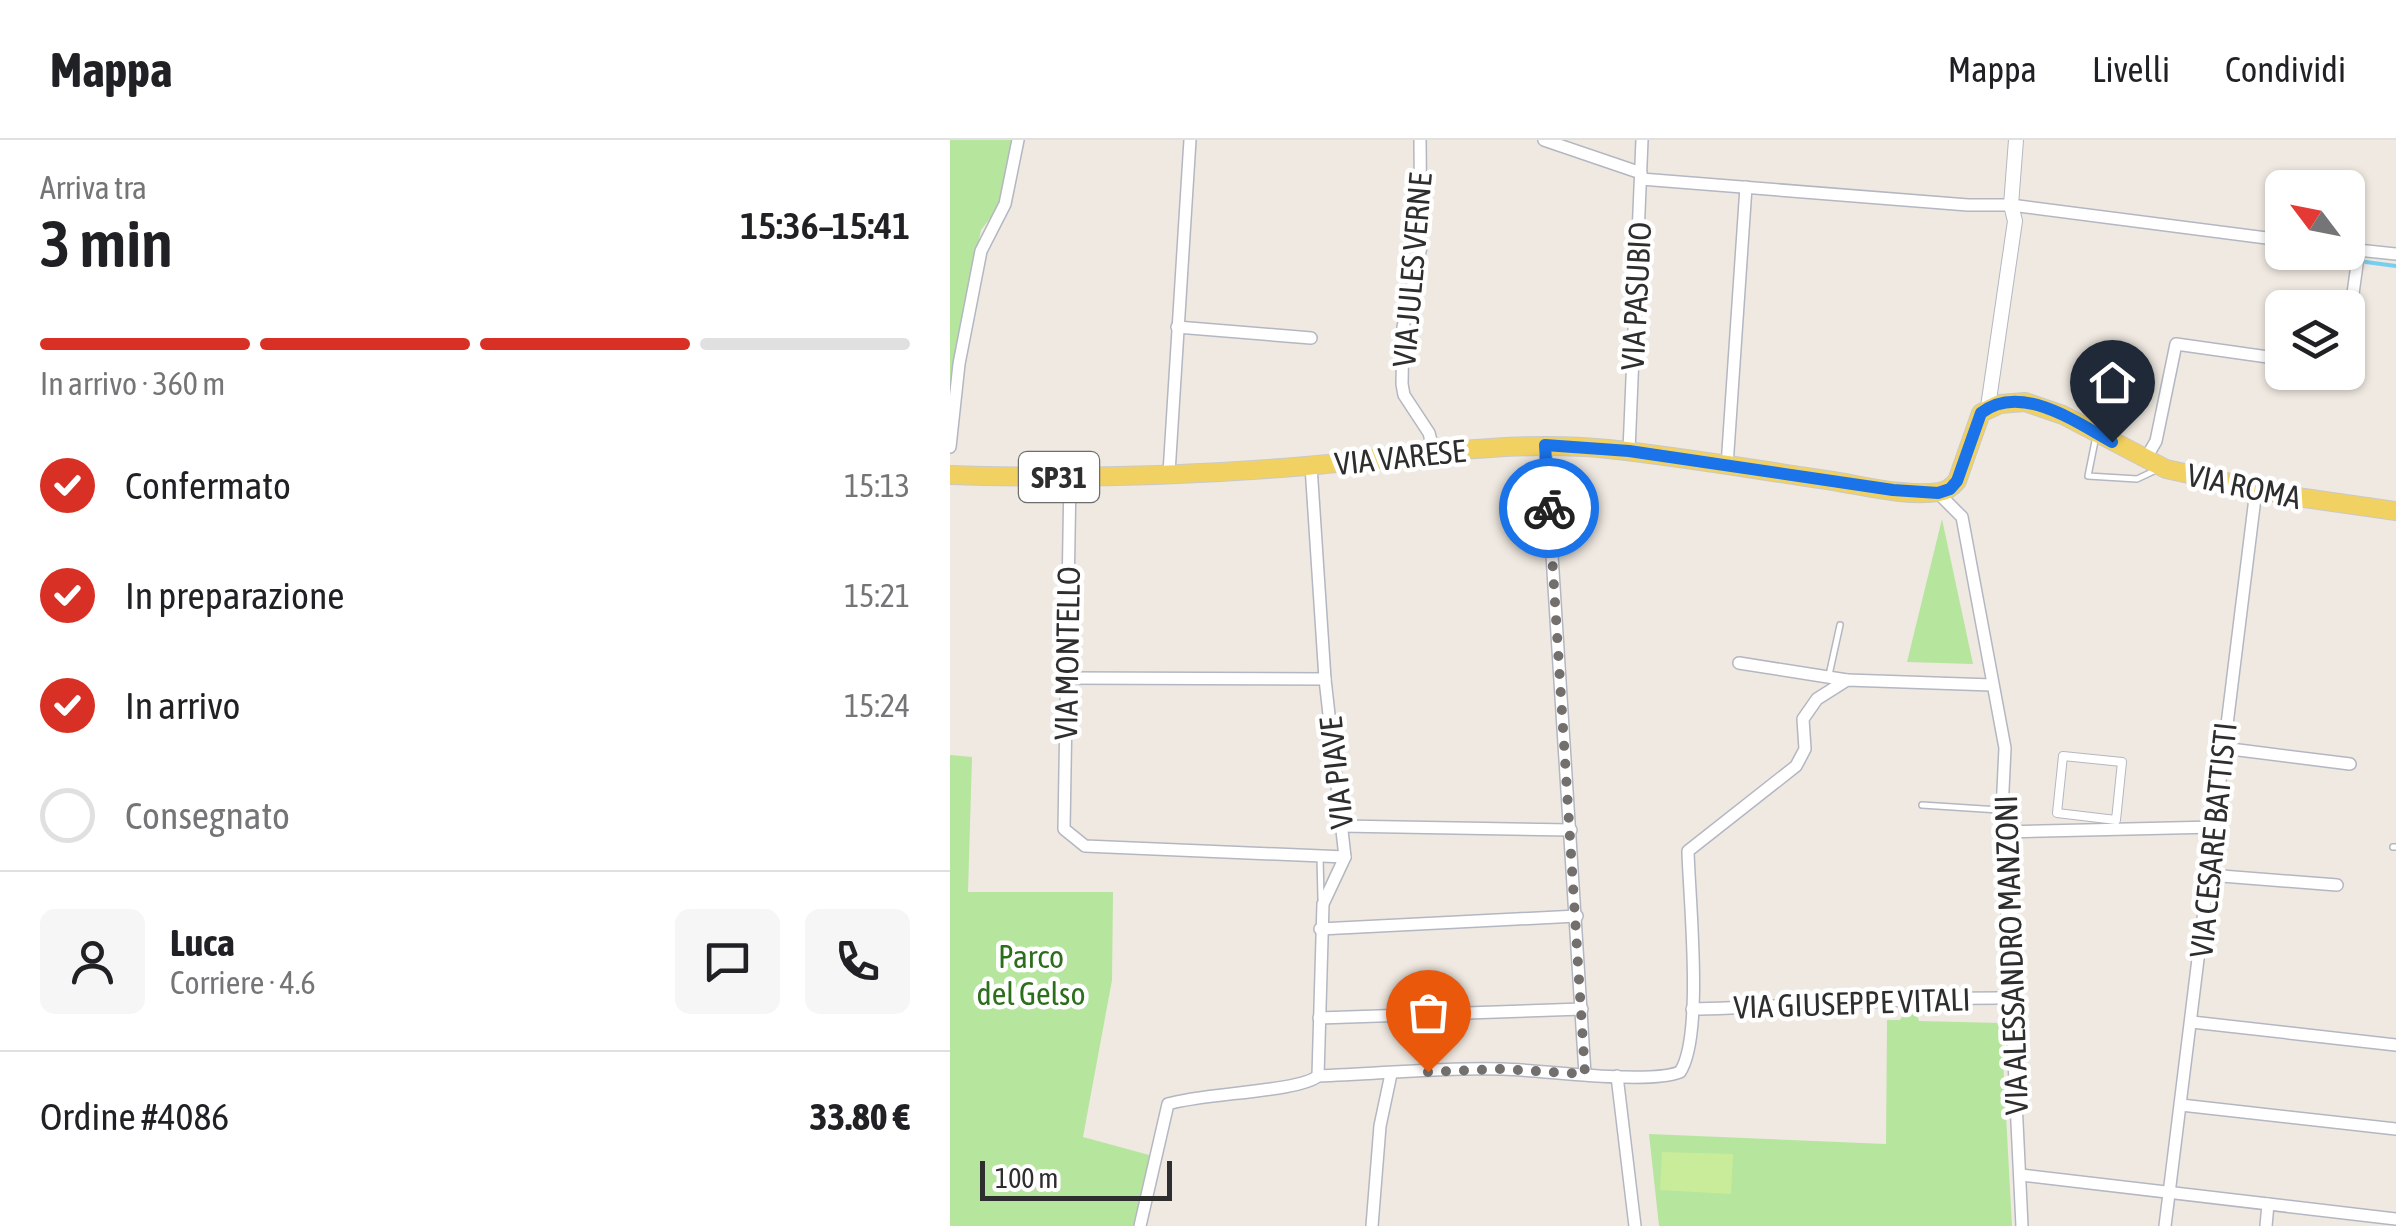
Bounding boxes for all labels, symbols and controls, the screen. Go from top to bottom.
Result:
text: Mappa [50,42,172,97]
text: Mappa [1948,49,2037,89]
text: Livelli [2092,49,2170,89]
text: Condividi [2225,49,2346,89]
text: Arriva tra [40,169,147,206]
north arrow [2265,170,2365,270]
map controls [2265,170,2365,390]
street label: VIA JULES VERNE [1385,171,1439,369]
text: 15:36–15:41 [740,204,910,247]
text: 3 min [40,206,173,281]
street label: VIA PASUBIO [1614,221,1658,371]
button: layers [2265,290,2365,390]
pin [2070,340,2155,443]
icon: home [2085,355,2140,410]
text: In arrivo · 360 m [40,365,225,402]
street label: VIA VARESE [1333,432,1468,482]
road number: SP31 [1019,452,1099,502]
street label: VIA ROMA [2184,456,2305,516]
icon: check [40,458,95,513]
courier [1499,458,1599,558]
text: Confermato [125,464,291,507]
text: 15:13 [844,467,910,504]
icon: bike [1522,481,1577,536]
street label: VIA MONTELLO [1047,566,1087,740]
icon: check [40,568,95,623]
text: In preparazione [125,574,345,617]
text: 15:21 [844,577,910,614]
icon: check [40,678,95,733]
text: In arrivo [125,684,240,727]
text: 15:24 [844,687,910,724]
street label: VIA PIAVE [1312,715,1360,831]
street label: VIA CESARE BATTISTI [2182,720,2244,960]
text: Consegnato [125,794,290,837]
street label: VIA ALESSANDRO MANZONI [1987,795,2035,1115]
button: person [40,909,145,1014]
button: chat [675,909,780,1014]
button: phone [805,909,910,1014]
text: Luca [170,921,235,964]
park label: Parco del Gelso [977,938,1085,1012]
text: Corriere · 4.6 [170,964,316,1001]
pin [1386,970,1471,1073]
street label: VIA GIUSEPPE VITALI [1733,980,1971,1026]
icon: bag [1401,985,1456,1040]
text: Ordine #4086 [40,1095,229,1138]
text: 33.80 € [809,1095,910,1138]
scale bar [980,1156,1172,1200]
text: 100 m [995,1162,1058,1194]

